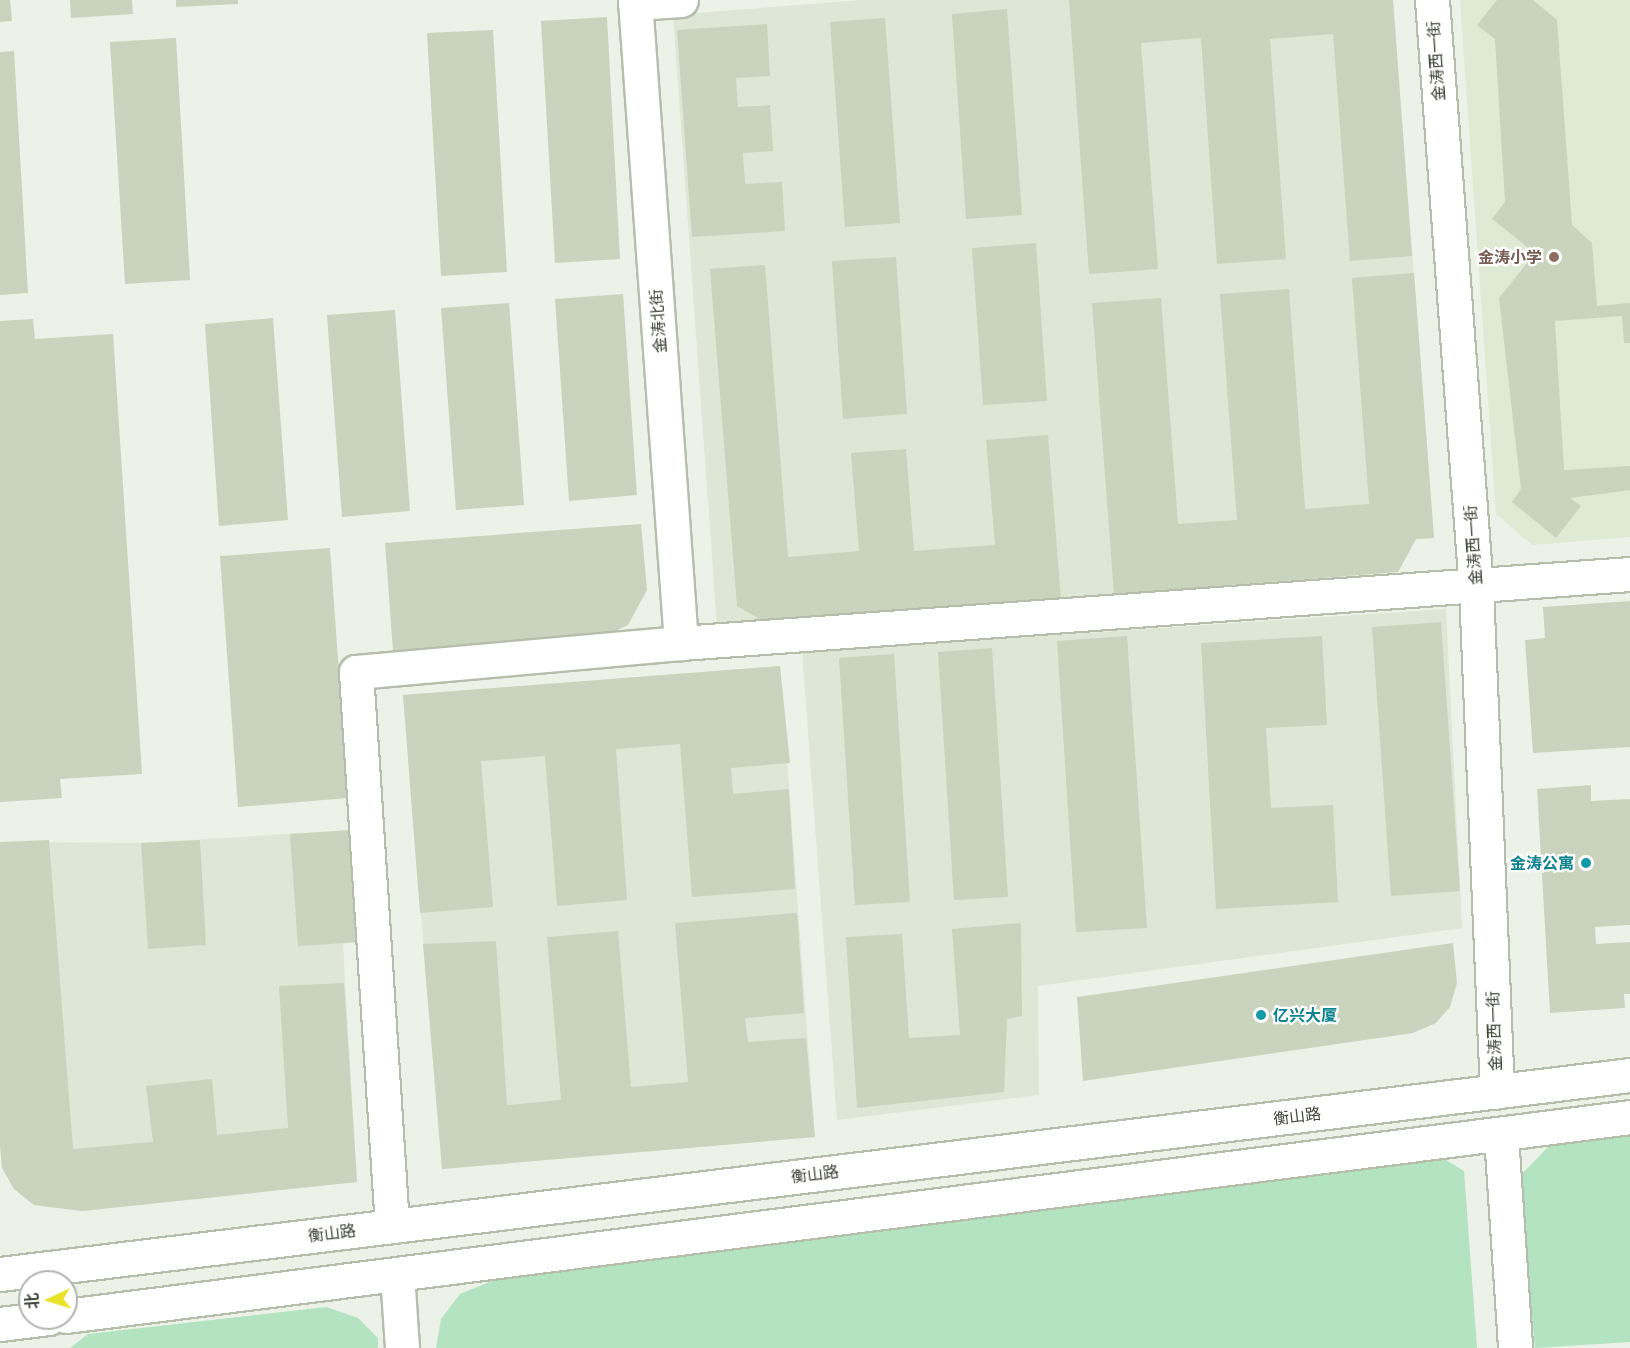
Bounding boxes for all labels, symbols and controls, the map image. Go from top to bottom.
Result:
street label: 金涛西一街 [1424,20,1448,102]
place label: 金涛小学 [1478,247,1542,267]
marker: 金涛小学 [1547,250,1561,264]
street label: 金涛北街 [646,288,670,354]
street label: 金涛西一街 [1461,504,1485,586]
place label: 金涛公寓 [1510,853,1574,873]
marker: 金涛公寓 [1579,856,1593,870]
street label: 金涛西一街 [1483,991,1505,1071]
place label: 亿兴大厦 [1273,1005,1337,1025]
marker: 亿兴大厦 [1254,1008,1268,1022]
street label: 衡山路 [1272,1104,1322,1128]
street label: 衡山路 [790,1162,840,1186]
street label: 衡山路 [307,1221,357,1245]
north arrow [18,1270,78,1330]
text: 北 [23,1293,42,1310]

